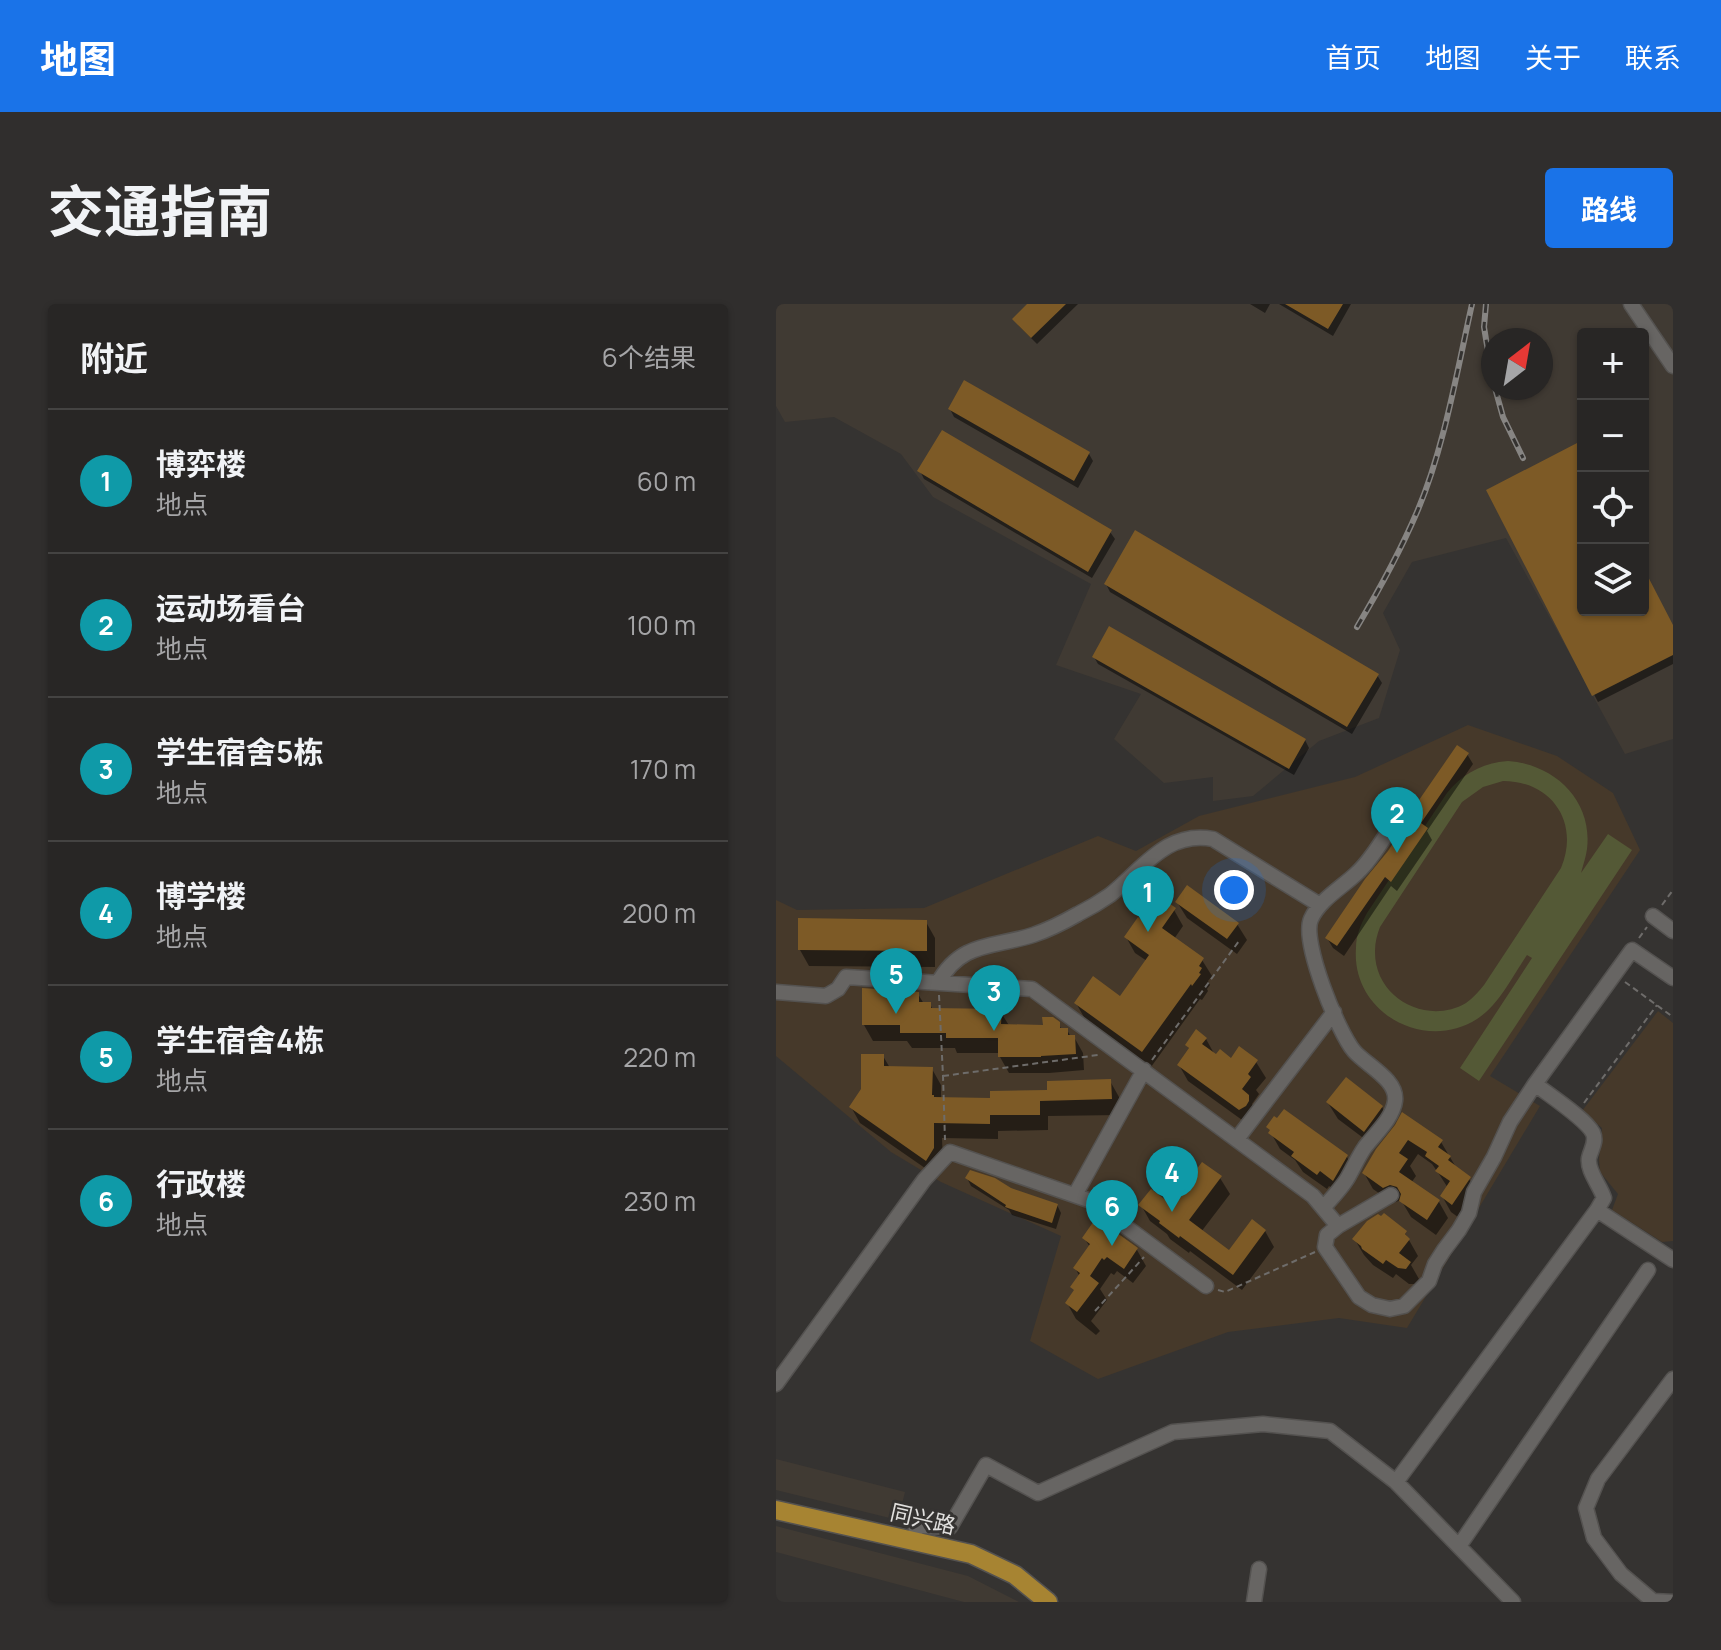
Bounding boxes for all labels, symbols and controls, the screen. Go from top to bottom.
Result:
text: 地图 [40,32,116,84]
text: 首页 [1325,38,1381,76]
text: 地图 [1425,38,1481,76]
text: 关于 [1525,38,1581,76]
text: 联系 [1625,38,1681,76]
button: 路线 [1545,168,1673,248]
text: 交通指南 [48,172,272,249]
north arrow [1481,328,1553,400]
map controls [1577,328,1649,616]
button: + [1577,328,1649,400]
text: 附近 [80,335,148,381]
text: 6个结果 [602,339,696,375]
button: − [1577,400,1649,472]
text: 博弈楼 [156,443,246,484]
text: 1 [100,463,112,499]
text: 60 m [637,463,696,499]
button: locate [1577,472,1649,544]
text: 地点 [156,486,208,522]
button: layers [1577,544,1649,616]
text: 运动场看台 [156,587,306,628]
text: 2 [98,607,114,643]
text: 100 m [627,607,696,643]
text: 地点 [156,630,208,666]
text: 学生宿舍5栋 [156,731,324,772]
text: 3 [98,751,114,787]
text: 170 m [630,751,696,787]
text: 地点 [156,774,208,810]
pin: 2 [1371,787,1423,853]
pin: 1 [1122,866,1174,932]
your location [1214,870,1254,910]
text: 博学楼 [156,875,246,916]
text: 4 [98,895,114,931]
text: 200 m [622,895,696,931]
text: 地点 [156,918,208,954]
pin: 5 [870,948,922,1014]
pin: 3 [968,965,1020,1031]
text: 学生宿舍4栋 [156,1019,324,1060]
text: 5 [98,1039,114,1075]
text: 220 m [623,1039,696,1075]
text: 地点 [156,1062,208,1098]
pin: 4 [1146,1146,1198,1212]
text: 行政楼 [156,1163,246,1204]
pin: 6 [1086,1180,1138,1246]
text: 6 [98,1183,114,1219]
text: 230 m [624,1183,696,1219]
text: 地点 [156,1206,208,1242]
street label: 同兴路 [887,1497,959,1541]

